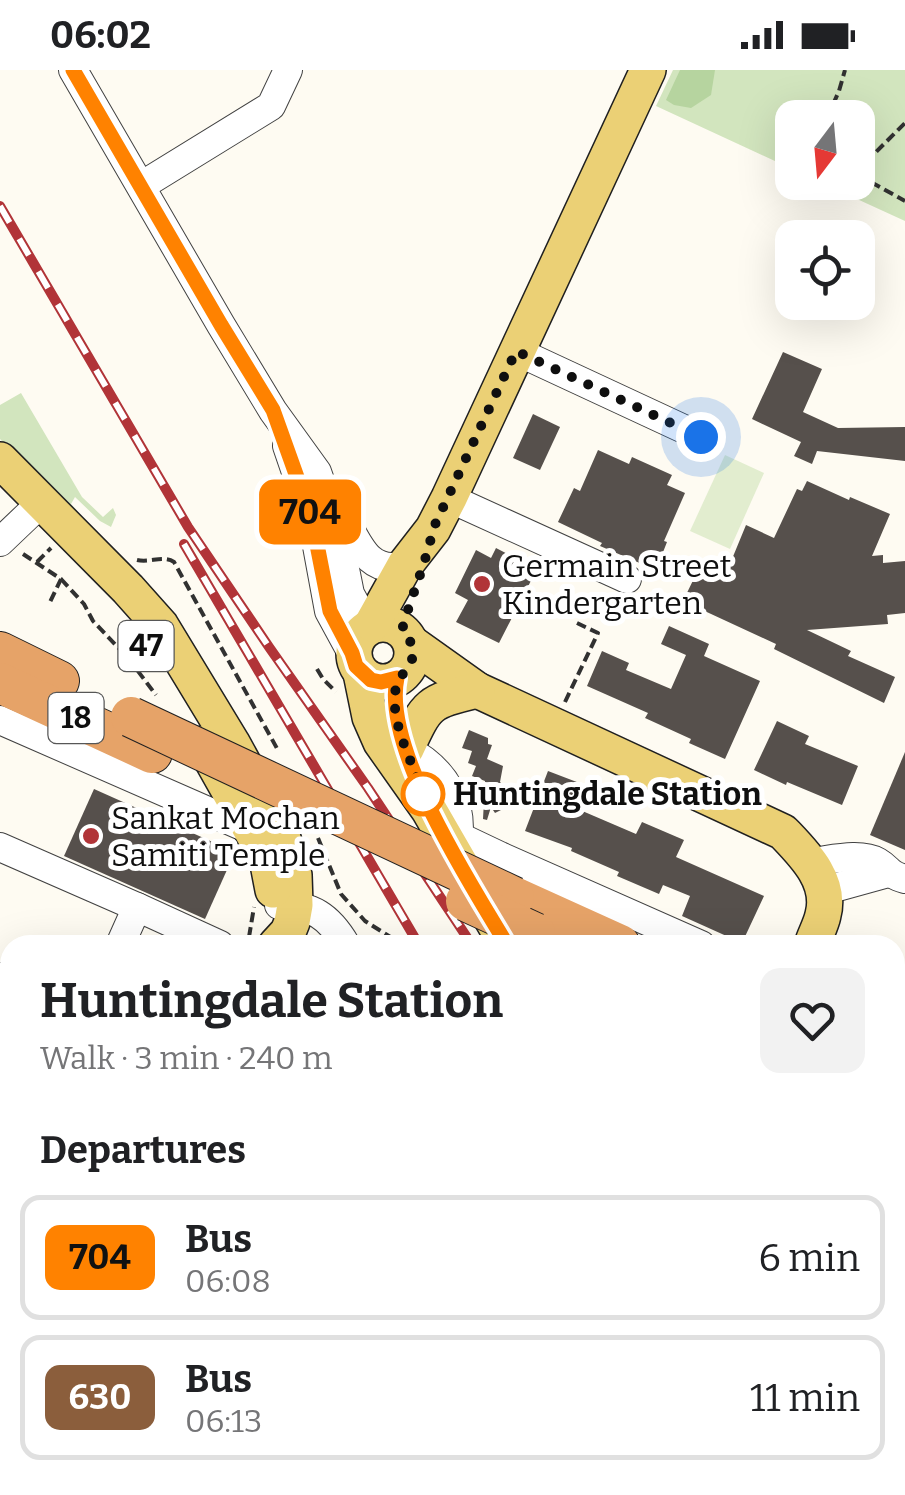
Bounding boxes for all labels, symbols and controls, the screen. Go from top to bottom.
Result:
text: 06:02 [50,12,151,58]
north arrow [775,100,875,200]
map controls [775,100,875,320]
button: locate [775,220,875,320]
your location [676,412,726,462]
line badge: 704 [252,480,368,544]
text: 704 [279,491,341,533]
place label: Germain Street Kindergarten [502,547,732,622]
marker: Germain Street Kindergarten [471,573,493,595]
road number: 47 [118,621,174,671]
road number: 18 [48,693,104,743]
marker: Huntingdale Station [402,773,444,815]
place label: Huntingdale Station [453,775,762,813]
place label: Sankat Mochan Samiti Temple [111,799,340,874]
marker: Sankat Mochan Samiti Temple [80,825,102,847]
button: heart [760,968,865,1073]
text: Huntingdale Station [40,972,503,1030]
text: Walk · 3 min · 240 m [40,1039,333,1077]
text: Departures [40,1127,246,1173]
text: Bus [185,1216,252,1262]
text: 6 min [758,1235,860,1281]
text: 704 [69,1236,131,1278]
text: 06:08 [185,1262,271,1300]
text: Bus [185,1356,252,1402]
text: 11 min [750,1375,860,1421]
text: 630 [69,1376,131,1418]
text: 06:13 [185,1402,262,1440]

